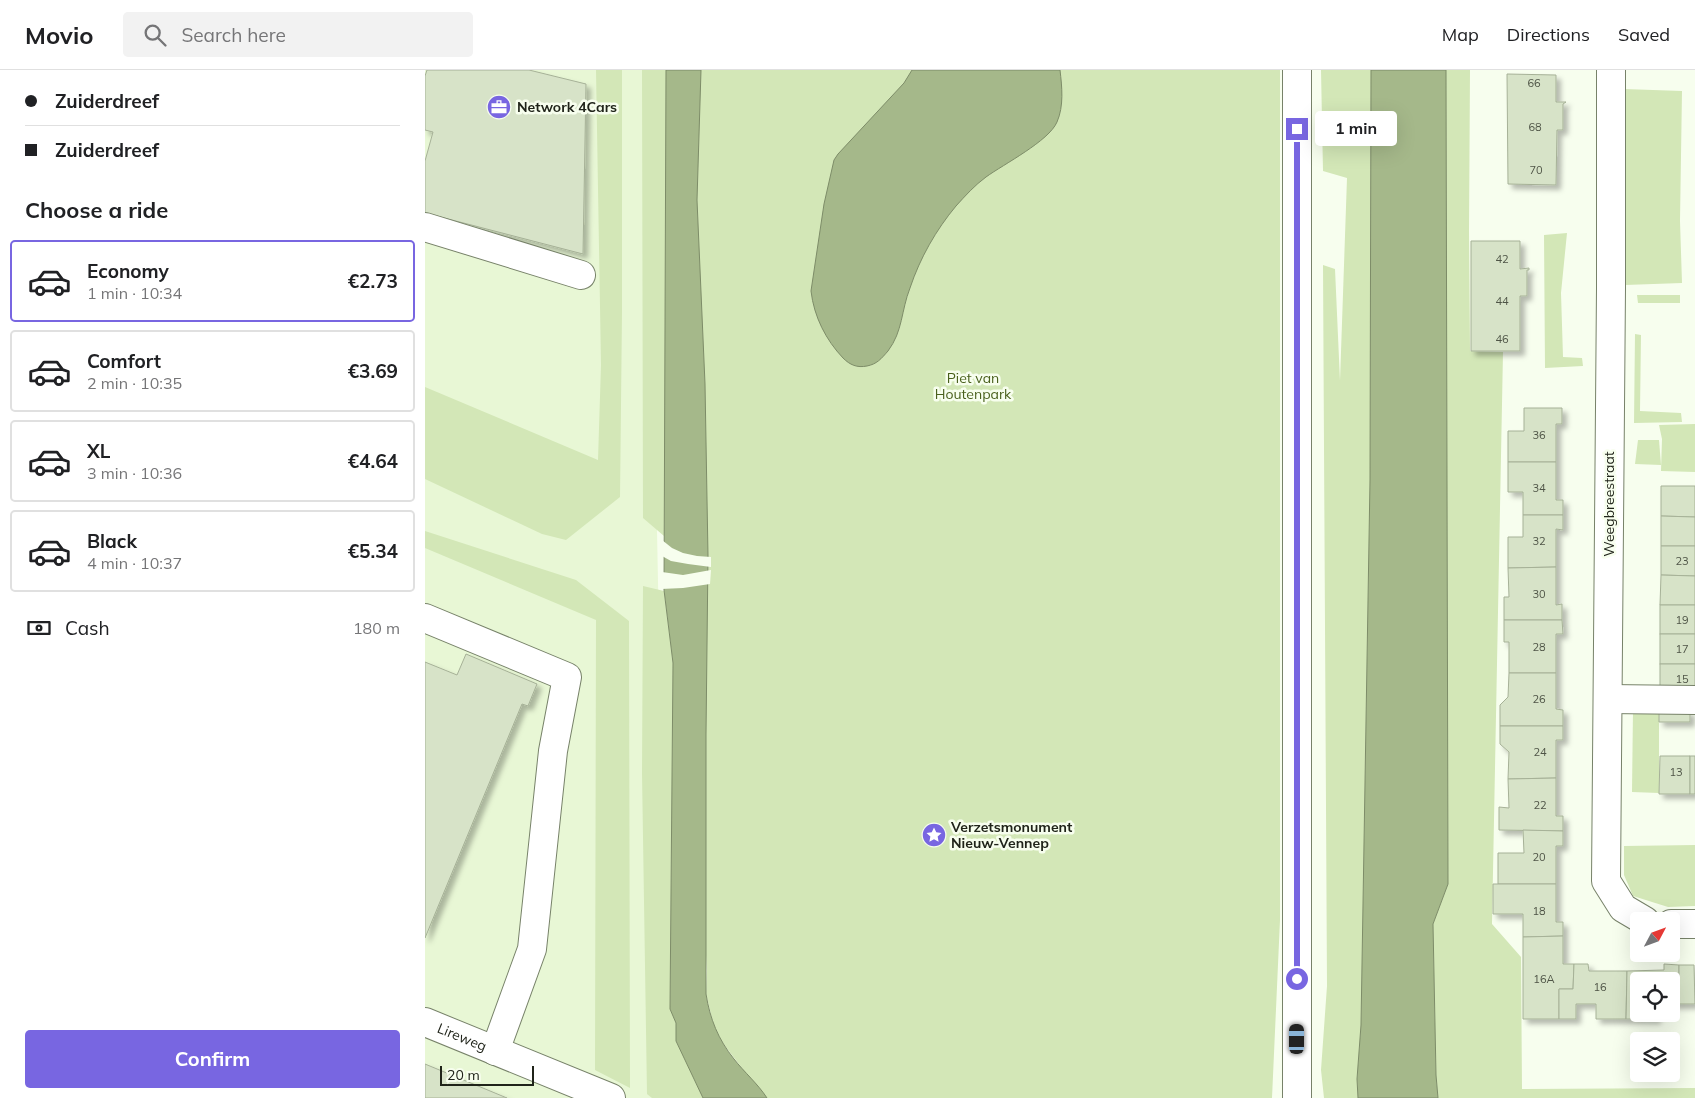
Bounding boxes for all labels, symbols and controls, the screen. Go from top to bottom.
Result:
search box [123,12,473,57]
text: Movio [25,20,93,50]
icon: search [141,21,169,49]
text: Search here [181,23,286,47]
text: Map [1442,23,1479,46]
text: Directions [1507,23,1590,46]
text: Saved [1618,23,1670,46]
house number: 66 [1527,76,1541,90]
text: Zuiderdreef [55,89,159,113]
office icon: Network 4Cars [486,94,512,120]
place label: Network 4Cars [517,98,617,116]
callout: 1 min [1315,112,1397,146]
route end [1286,118,1308,140]
text: 1 min [1335,118,1377,138]
house number: 68 [1528,120,1542,134]
text: Zuiderdreef [55,138,159,162]
house number: 70 [1529,163,1543,177]
text: Choose a ride [25,196,168,224]
house number: 42 [1495,252,1509,266]
icon: car [27,259,72,304]
text: Economy [87,259,169,283]
text: €2.73 [348,269,398,293]
text: 1 min · 10:34 [87,283,182,303]
house number: 44 [1495,294,1509,308]
house number: 46 [1495,332,1509,346]
icon: car [27,349,72,394]
text: Comfort [87,349,161,373]
text: €3.69 [348,359,398,383]
park label: Piet van Houtenpark [935,369,1012,403]
text: 2 min · 10:35 [87,373,182,393]
house number: 36 [1532,428,1546,442]
icon: car [27,439,72,484]
text: XL [87,439,110,463]
text: €4.64 [348,449,398,473]
street label: Weegbreestraat [1600,451,1618,557]
text: 3 min · 10:36 [87,463,182,483]
house number: 34 [1532,481,1546,495]
icon: car [27,529,72,574]
text: Black [87,529,137,553]
house number: 32 [1532,534,1546,548]
text: €5.34 [348,539,398,563]
text: 4 min · 10:37 [87,553,182,573]
house number: 23 [1675,554,1689,568]
house number: 30 [1532,587,1546,601]
house number: 19 [1675,613,1689,627]
icon: cash [25,614,53,642]
text: Cash [65,616,110,640]
text: 180 m [353,618,400,638]
house number: 28 [1532,640,1546,654]
house number: 17 [1675,642,1689,656]
house number: 15 [1675,672,1689,686]
house number: 26 [1532,692,1546,706]
house number: 24 [1533,745,1547,759]
house number: 13 [1669,765,1683,779]
house number: 22 [1533,798,1547,812]
place label: Verzetsmonument Nieuw-Vennep [950,818,1073,852]
place icon: Verzetsmonument Nieuw-Vennep [921,822,947,848]
house number: 20 [1532,850,1546,864]
house number: 18 [1532,904,1546,918]
north arrow [1630,912,1680,962]
map controls [1630,912,1680,1082]
route start [1286,968,1308,990]
house number: 16A [1533,972,1555,986]
button: locate [1630,972,1680,1022]
house number: 16 [1593,980,1607,994]
street label: Lireweg [435,1019,489,1055]
car [1289,1024,1304,1054]
button: Confirm [25,1030,400,1088]
button: layers [1630,1032,1680,1082]
scale bar [440,1063,534,1086]
text: 20 m [447,1066,480,1084]

